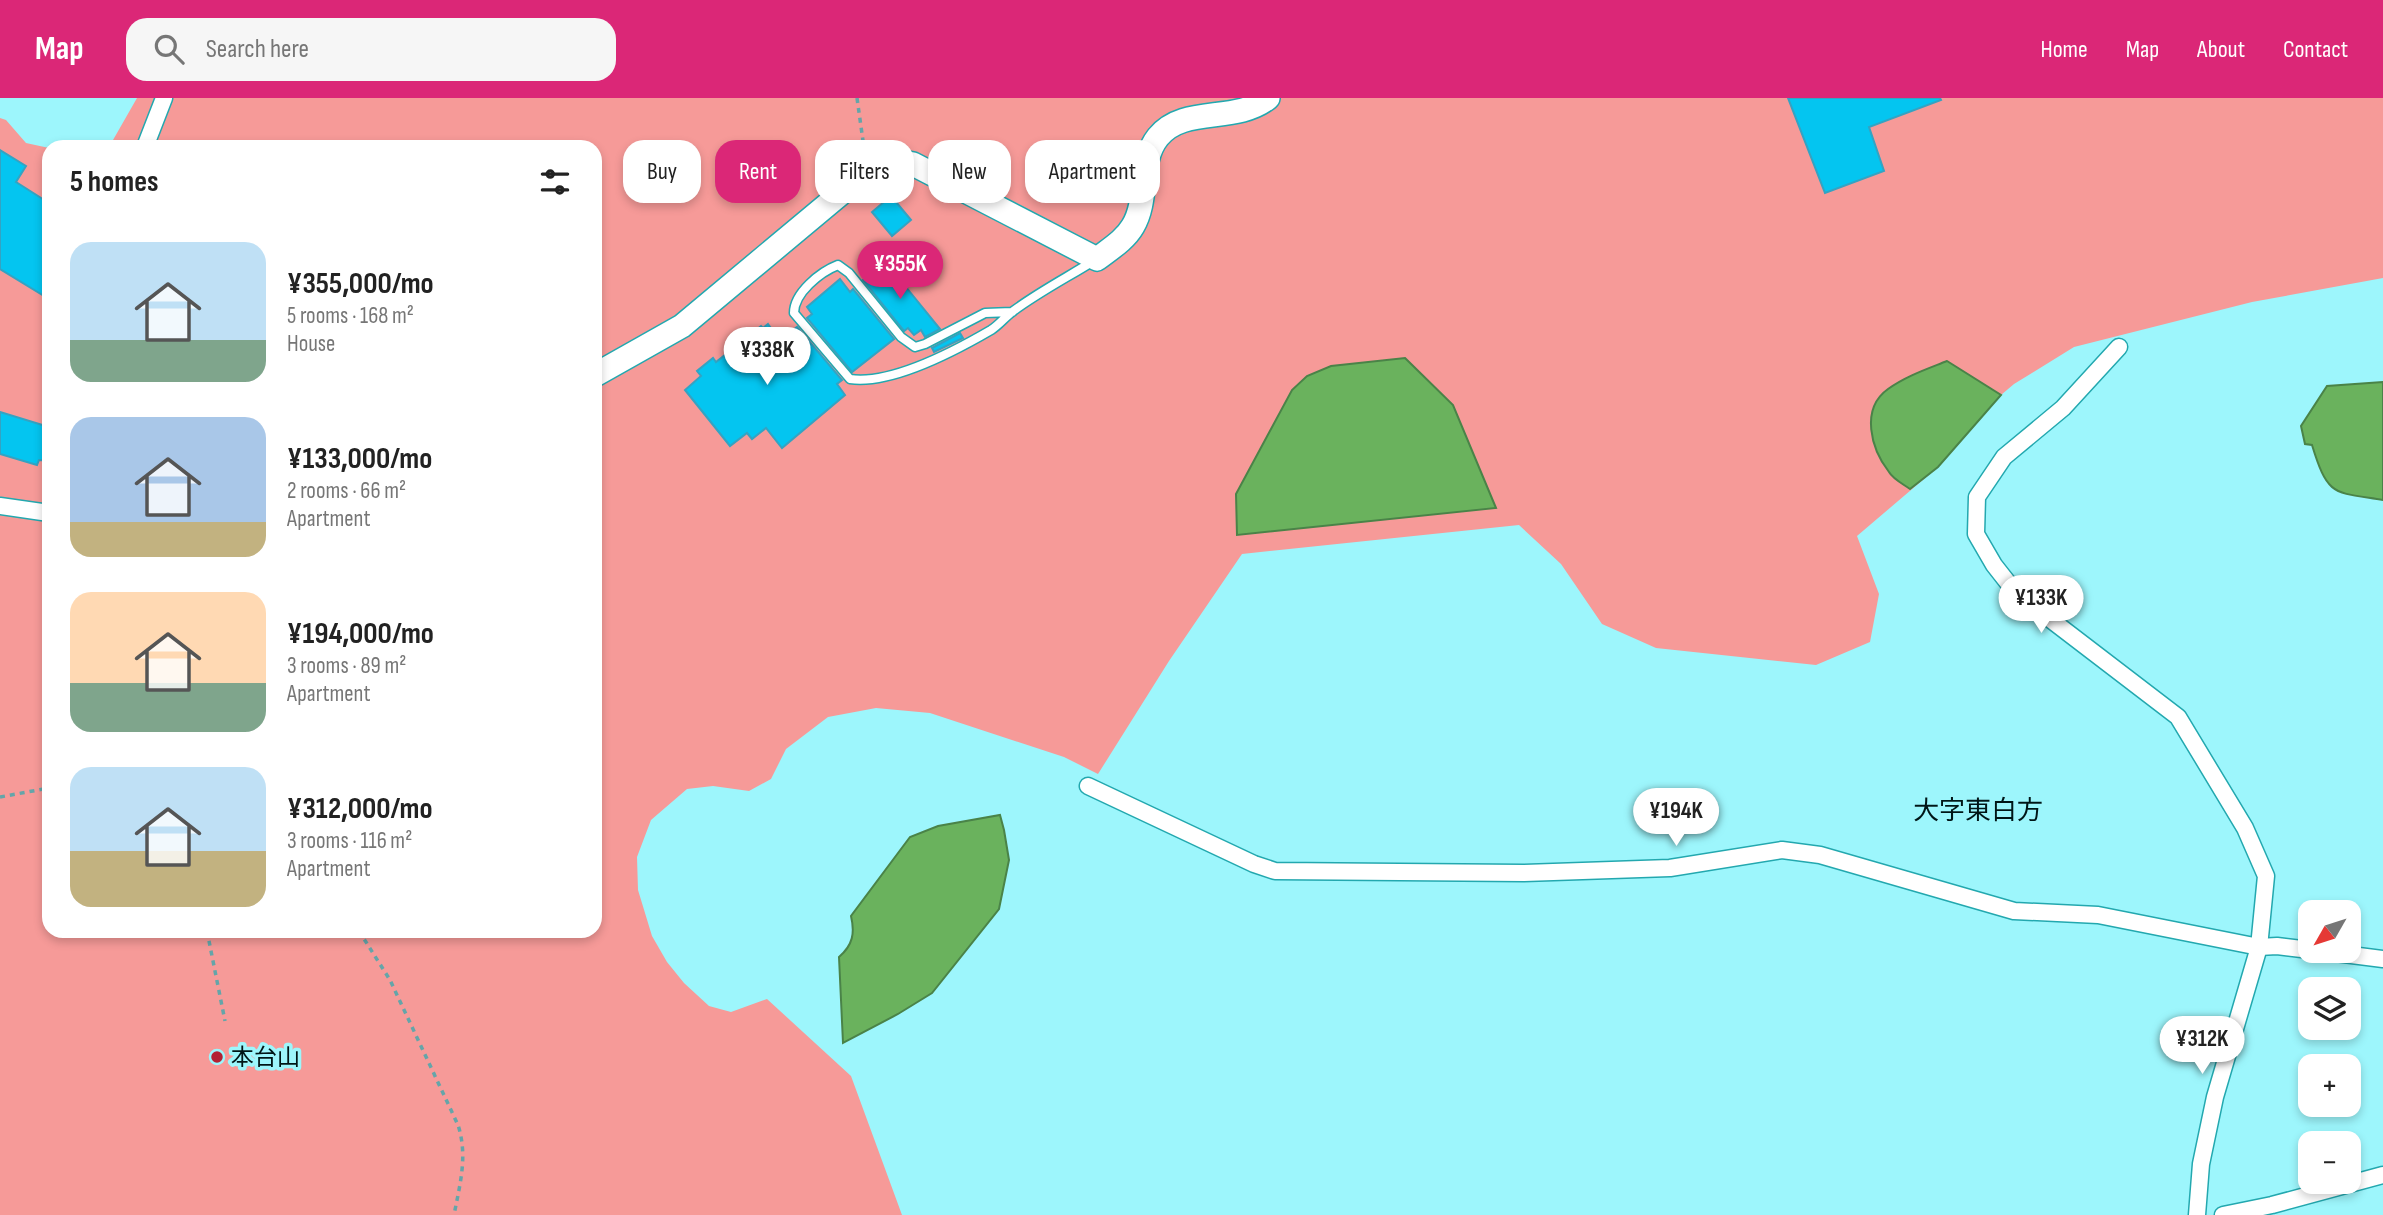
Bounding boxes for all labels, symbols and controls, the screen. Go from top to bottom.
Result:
search box [126,18,616,81]
text: Map [35,29,84,69]
icon: search [150,30,188,68]
text: Search here [206,34,309,65]
text: Home [2040,35,2088,64]
text: Map [2126,35,2159,64]
text: About [2197,35,2245,64]
text: Contact [2283,35,2348,64]
chip: Buy [623,140,701,203]
chip: Rent [715,140,801,203]
chip: Filters [815,140,914,203]
chip: New [928,140,1011,203]
chip: Apartment [1025,140,1160,203]
icon: filters [536,163,574,201]
text: 5 homes [70,164,159,200]
pin: ¥355K [851,242,949,301]
text: ¥355K [873,250,927,278]
text: ¥355,000/mo [287,266,434,302]
icon: home [126,270,210,354]
text: 5 rooms · 168 m² [287,302,414,330]
pin: ¥338K [718,328,816,387]
text: House [287,330,335,358]
text: ¥338K [740,336,794,364]
text: ¥133,000/mo [287,441,432,477]
icon: home [126,445,210,529]
text: 2 rooms · 66 m² [287,477,406,505]
text: Apartment [287,505,371,533]
pin: ¥133K [1992,575,2090,635]
text: ¥133K [2015,584,2067,612]
text: ¥194,000/mo [287,616,434,652]
icon: home [126,620,210,704]
text: 3 rooms · 89 m² [287,652,406,680]
text: Apartment [287,680,371,708]
pin: ¥194K [1627,788,1725,848]
text: ¥312,000/mo [287,791,433,827]
icon: home [126,795,210,879]
district label: 大字東白方 [1913,796,2043,827]
text: ¥194K [1649,797,1703,825]
text: 3 rooms · 116 m² [287,827,412,855]
text: Apartment [287,855,371,883]
north arrow [2298,900,2361,962]
map controls [2298,900,2361,1194]
button: layers [2298,977,2361,1040]
pin: ¥312K [2153,1016,2251,1076]
text: ¥312K [2176,1025,2228,1053]
place label: 本台山 [231,1044,300,1072]
marker: 本台山 [209,1049,225,1065]
button: + [2298,1054,2361,1117]
button: − [2298,1131,2361,1194]

